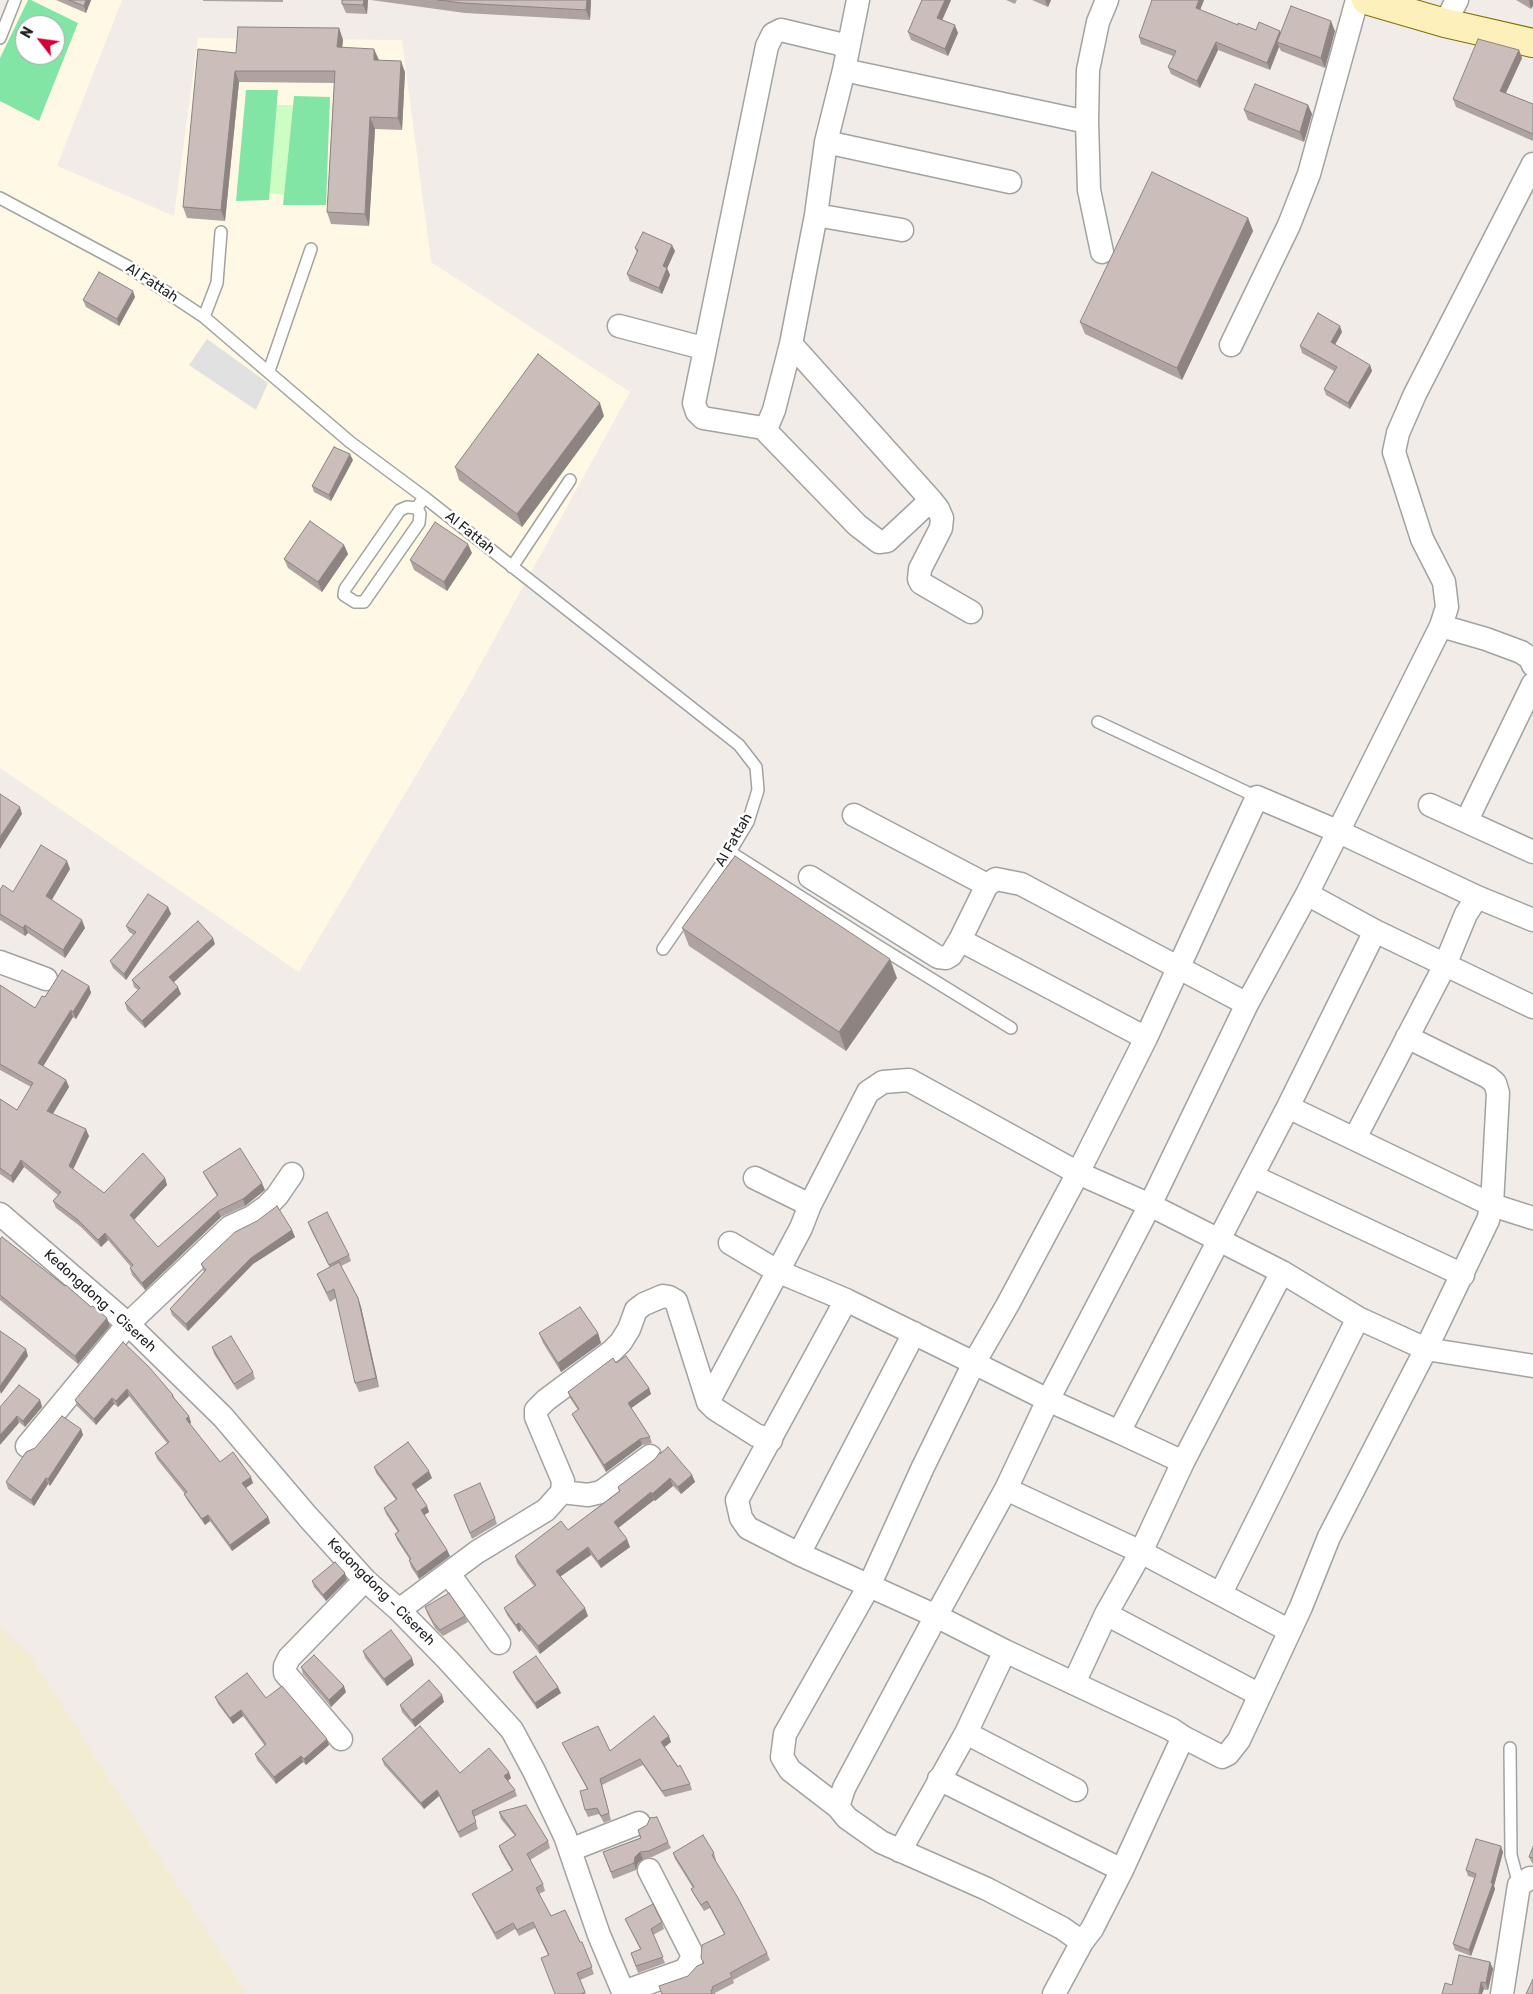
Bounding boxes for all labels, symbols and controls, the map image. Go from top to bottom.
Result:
north arrow [15,15,65,65]
text: N [18,24,37,41]
street label: Al Fattah [123,260,181,306]
street label: Al Fattah [442,508,498,558]
street label: Al Fattah [712,810,756,870]
street label: Kedongdong - Cisereh [40,1246,160,1356]
street label: Kedongdong - Cisereh [324,1535,438,1649]

